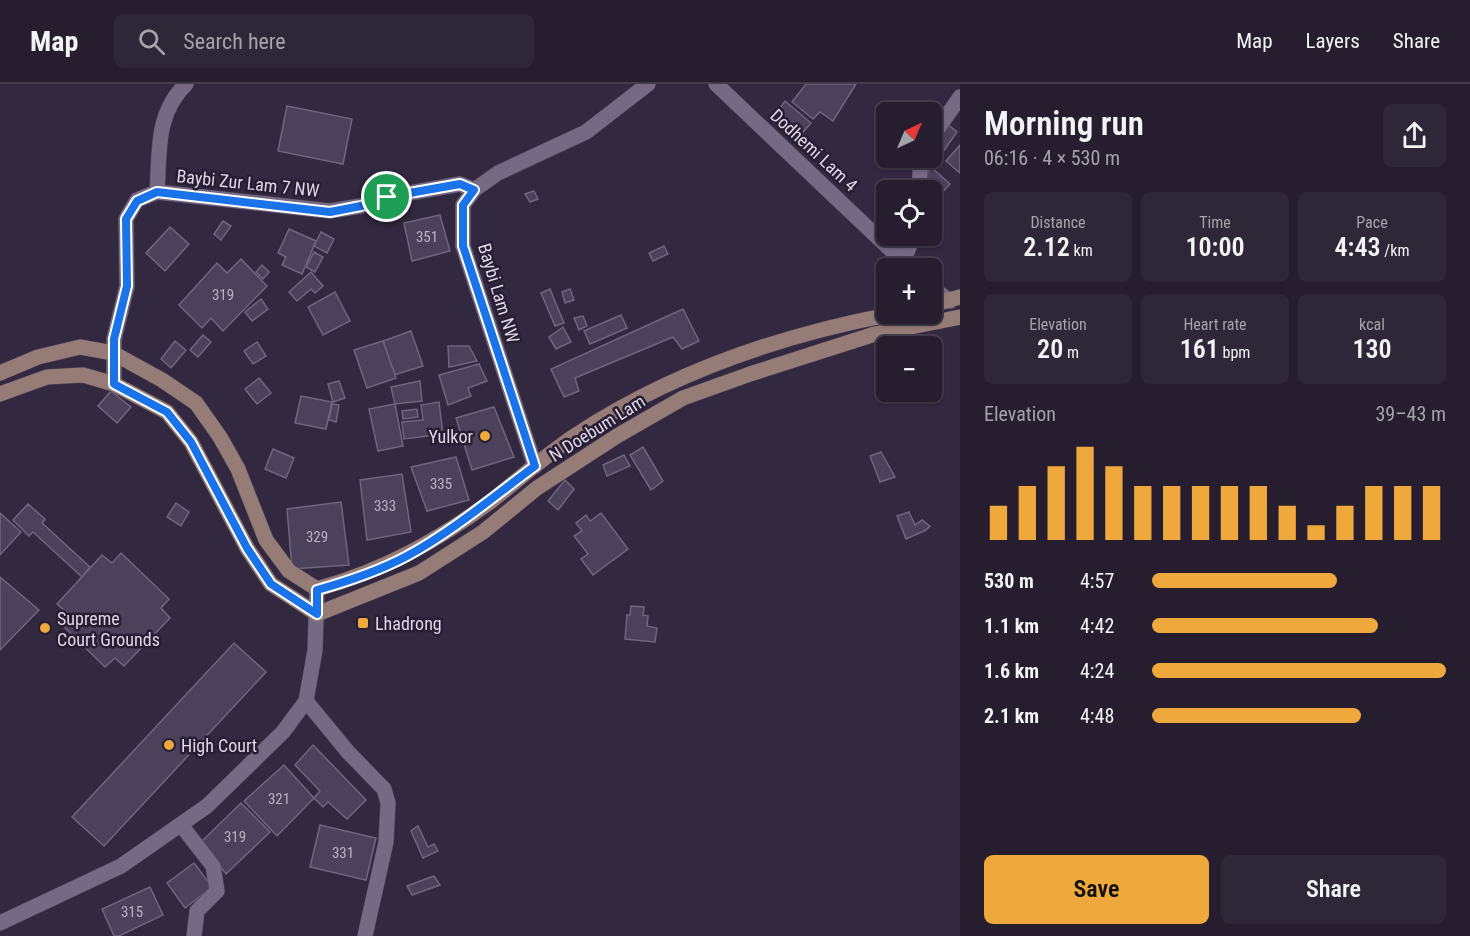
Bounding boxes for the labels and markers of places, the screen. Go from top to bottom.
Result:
pin [361,171,412,222]
place label: Yulkor [428,426,474,447]
marker: Yulkor [478,429,492,443]
place label: Supreme Court Grounds [57,608,160,650]
place label: Lhadrong [375,613,442,634]
marker: Lhadrong [356,616,370,630]
marker: Supreme Court Grounds [38,621,52,635]
place label: High Court [181,735,257,756]
marker: High Court [162,738,176,752]

